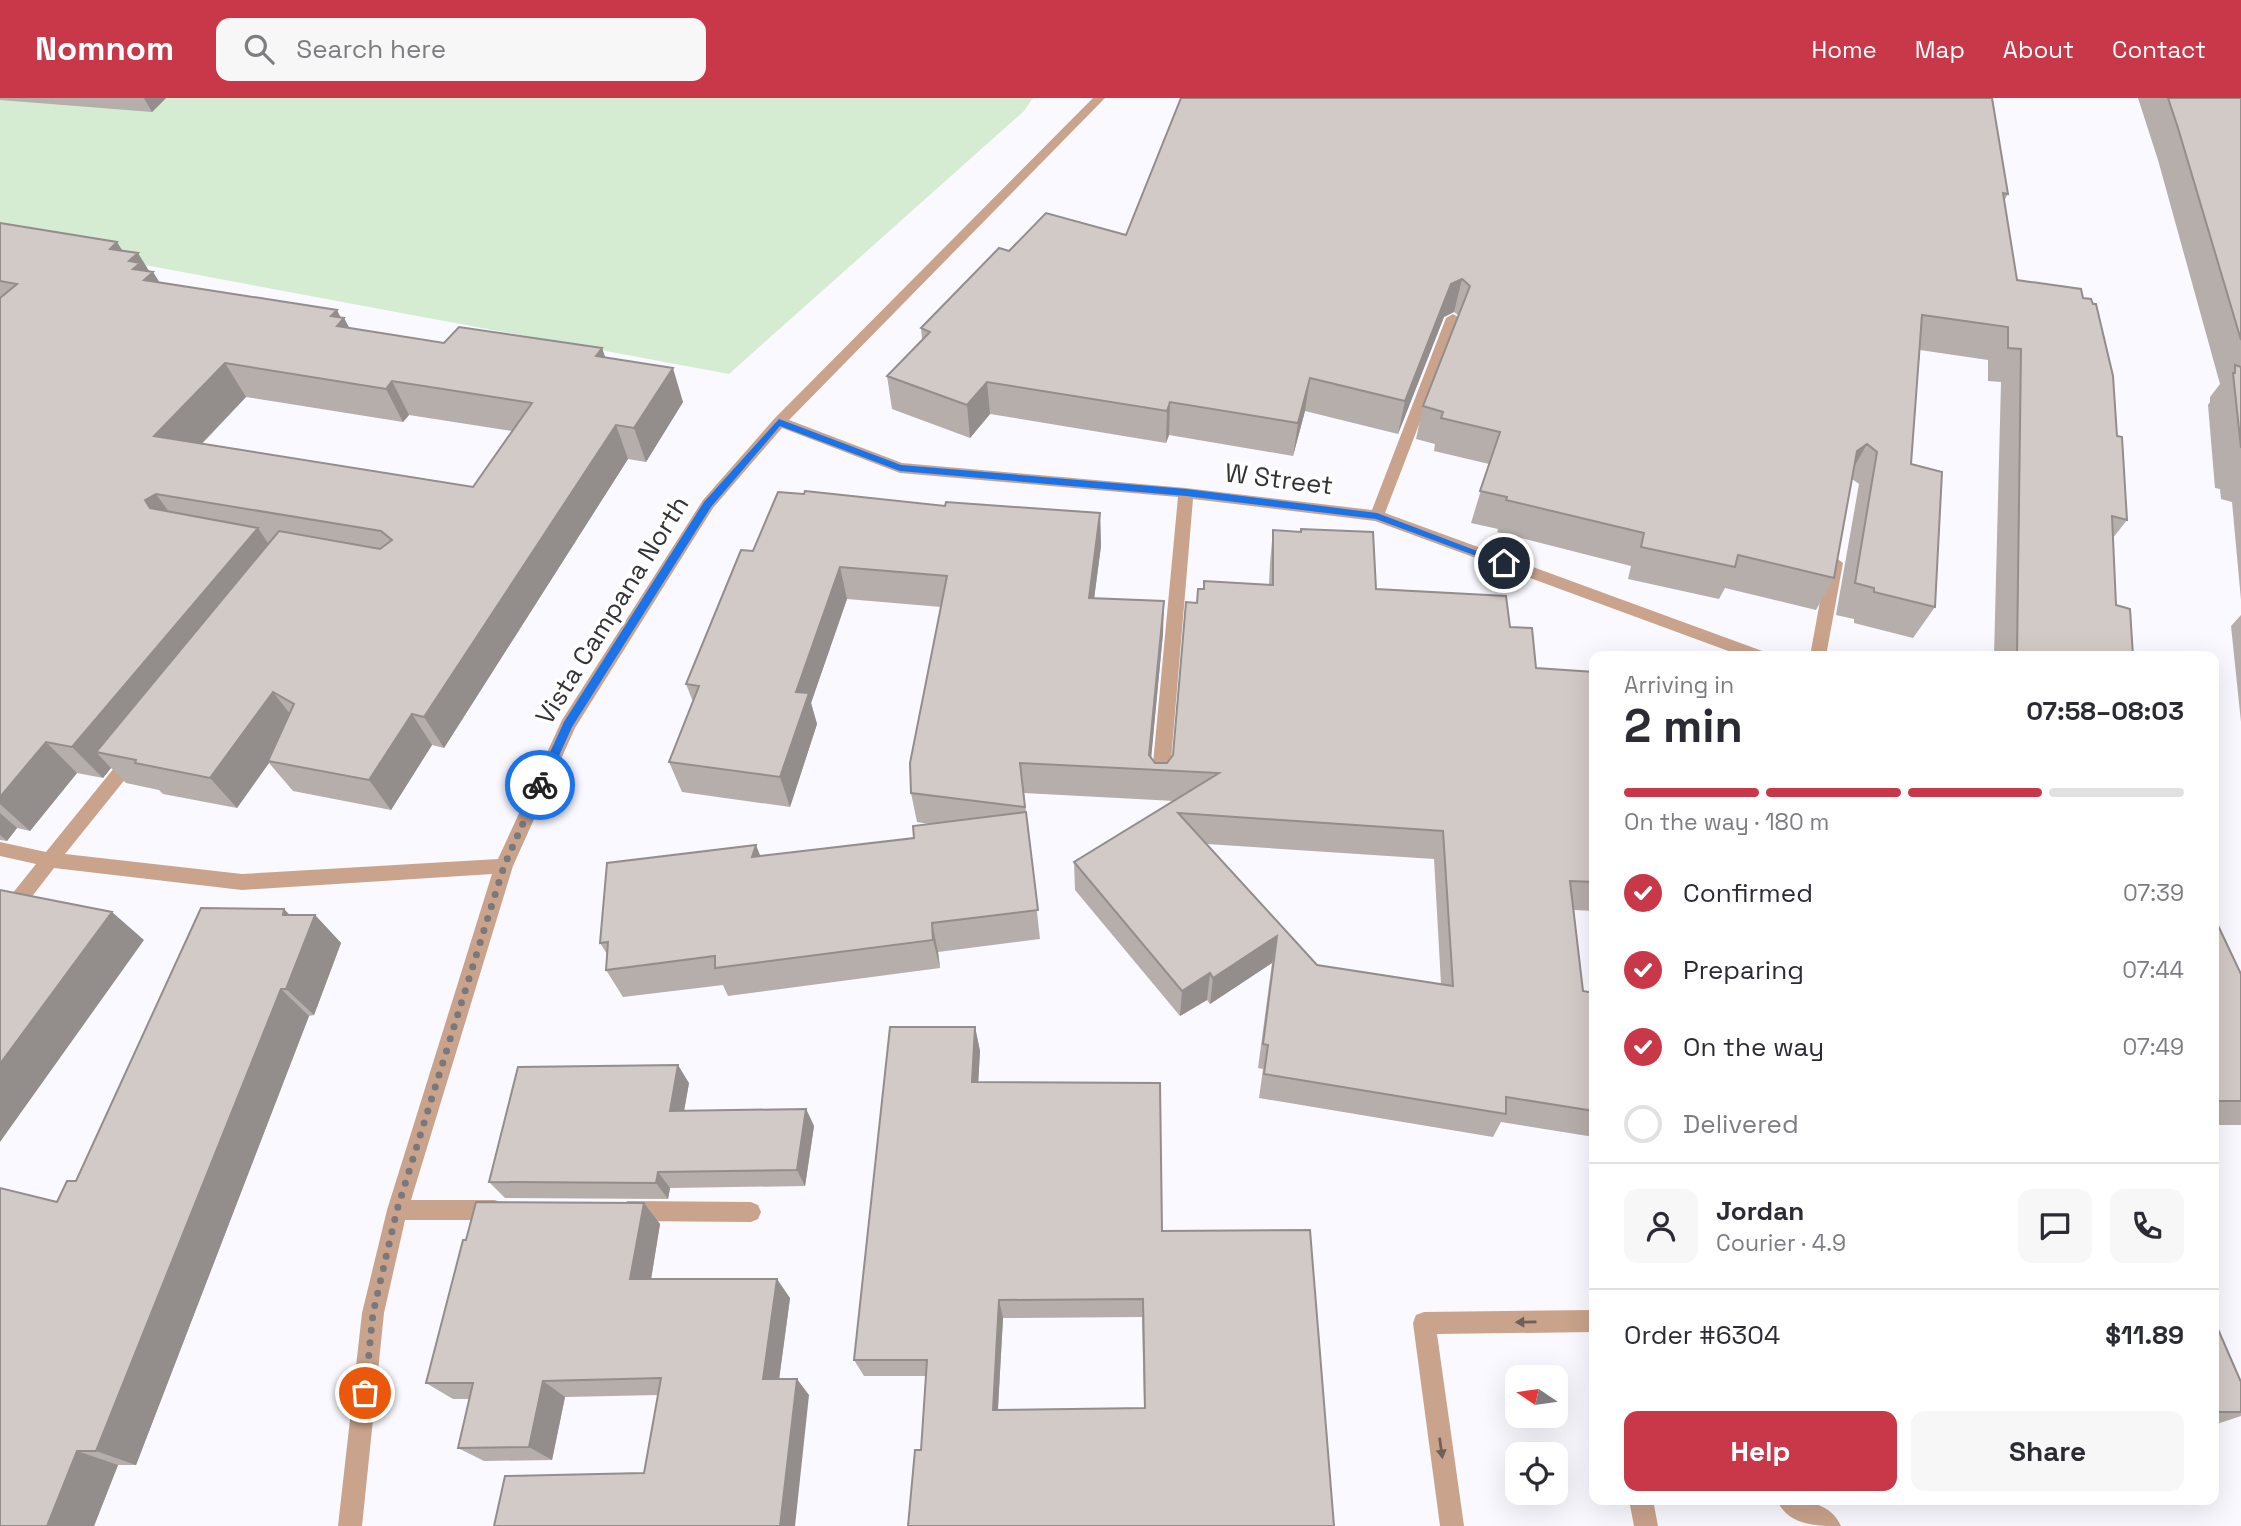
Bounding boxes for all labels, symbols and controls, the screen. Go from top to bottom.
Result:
search box [216,18,706,81]
text: Nomnom [35,28,174,70]
icon: search [240,30,278,68]
text: Search here [296,32,446,66]
text: Home [1811,34,1877,65]
text: Map [1915,34,1965,65]
text: About [2003,34,2074,65]
text: Contact [2112,34,2206,65]
street label: W Street [1223,456,1335,502]
street label: Vista Campana North [528,489,696,731]
pin [1474,533,1534,593]
icon: home [1485,544,1523,582]
text: Arriving in [1624,670,1734,700]
text: 07:58–08:03 [2026,694,2184,728]
text: 2 min [1624,697,1743,755]
courier [505,750,575,820]
icon: bike [521,766,559,804]
text: On the way · 180 m [1624,807,1829,837]
icon: check [1624,874,1662,912]
text: Confirmed [1683,876,1813,910]
text: 07:39 [2123,878,2184,908]
icon: check [1624,951,1662,989]
text: Preparing [1683,953,1804,987]
text: 07:44 [2122,955,2184,985]
icon: check [1624,1028,1662,1066]
text: On the way [1683,1030,1824,1064]
text: 07:49 [2122,1032,2184,1062]
text: Delivered [1683,1107,1799,1141]
button: person [1624,1189,1698,1263]
button: chat [2018,1189,2092,1263]
button: phone [2110,1189,2184,1263]
text: Jordan [1716,1194,1804,1228]
text: Courier · 4.9 [1716,1228,1846,1258]
one-way arrow [1515,1316,1537,1328]
text: Order #6304 [1624,1318,1780,1352]
text: $11.89 [2105,1318,2184,1352]
pin [335,1363,395,1423]
north arrow [1505,1365,1568,1428]
map controls [1505,1365,1568,1505]
icon: bag [346,1374,384,1412]
button: Help [1624,1411,1897,1491]
button: Share [1911,1411,2184,1491]
one-way arrow [1436,1437,1447,1459]
button: locate [1505,1442,1568,1505]

